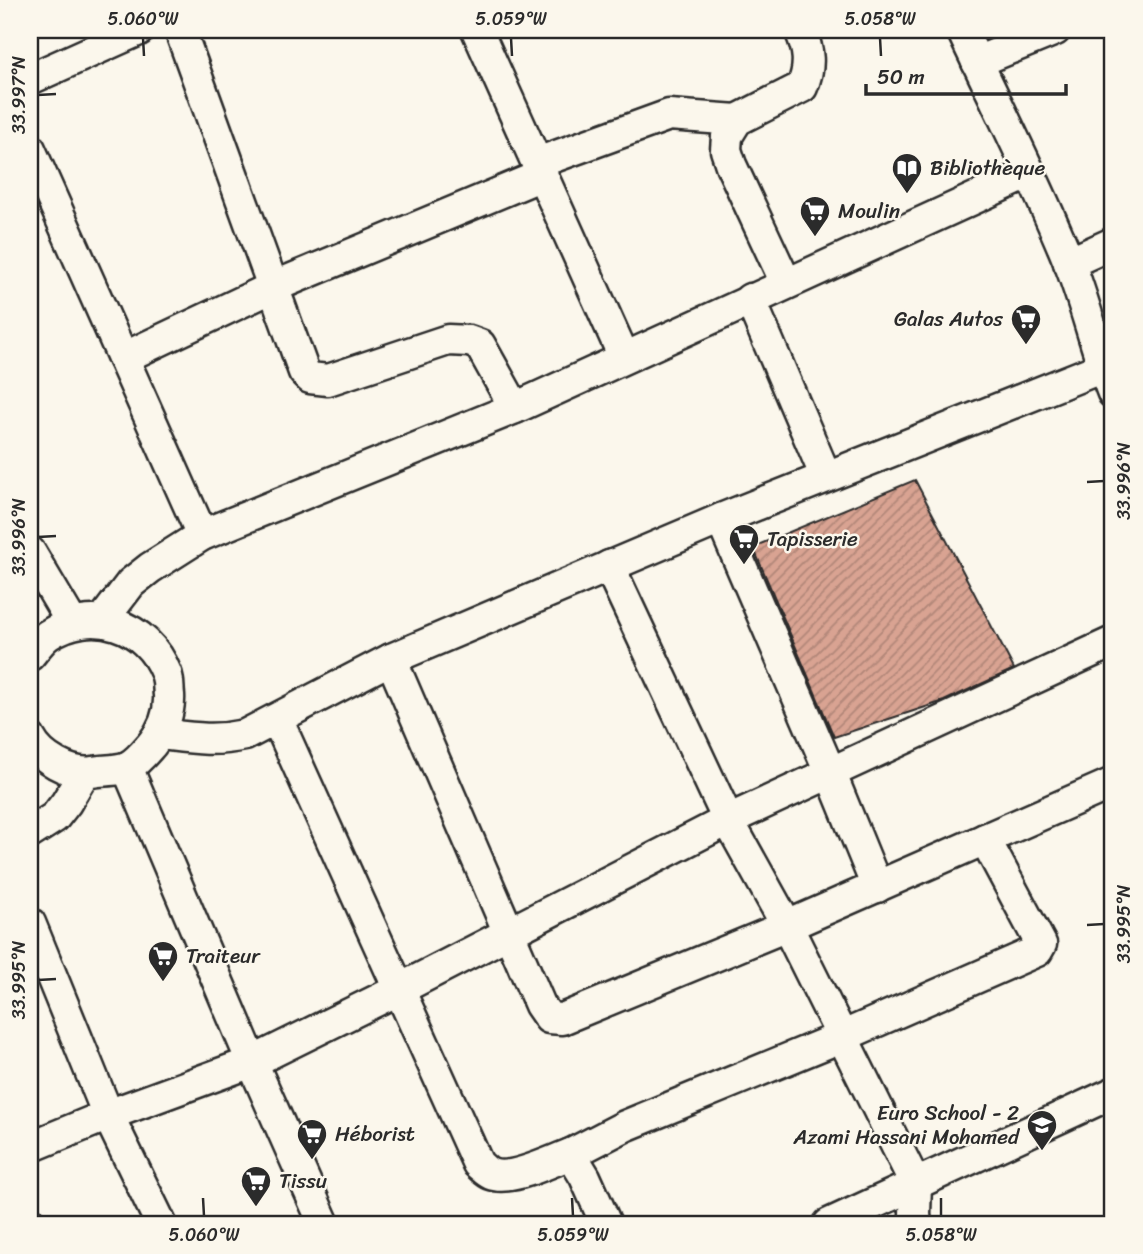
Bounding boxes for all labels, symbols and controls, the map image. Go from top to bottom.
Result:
text: 5.060°W [108,3,180,35]
text: 5.059°W [475,3,548,35]
text: 5.058°W [844,3,917,35]
scale bar [866,52,1066,96]
text: 33.997°N [3,56,35,134]
text: 50 m [877,58,925,96]
place label: Bibliothèque [930,149,1045,187]
library icon: Bibliothèque [890,151,924,195]
place label: Moulin [838,192,900,230]
supermarket icon: Moulin [798,194,832,238]
place label: Galas Autos [894,300,1003,338]
supermarket icon: Galas Autos [1009,302,1043,346]
text: 33.996°N [1108,442,1140,520]
text: 33.996°N [3,498,35,576]
place label: Tapisserie [767,520,858,558]
supermarket icon: Tapisserie [727,522,761,566]
text: 33.995°N [1108,884,1140,963]
place label: Traiteur [186,937,261,975]
supermarket icon: Traiteur [146,939,180,983]
text: 33.995°N [3,940,35,1019]
place label: Euro School - 2 Azami Hassani Mohamed [792,1094,1021,1156]
school or university icon: Euro School - 2 Azami Hassani Mohamed [1025,1108,1059,1152]
place label: Héborist [335,1115,415,1153]
supermarket icon: Héborist [295,1117,329,1161]
place label: Tissu [279,1162,328,1200]
supermarket icon: Tissu [239,1164,273,1208]
text: 5.060°W [169,1219,241,1251]
text: 5.059°W [537,1219,610,1251]
text: 5.058°W [905,1219,978,1251]

